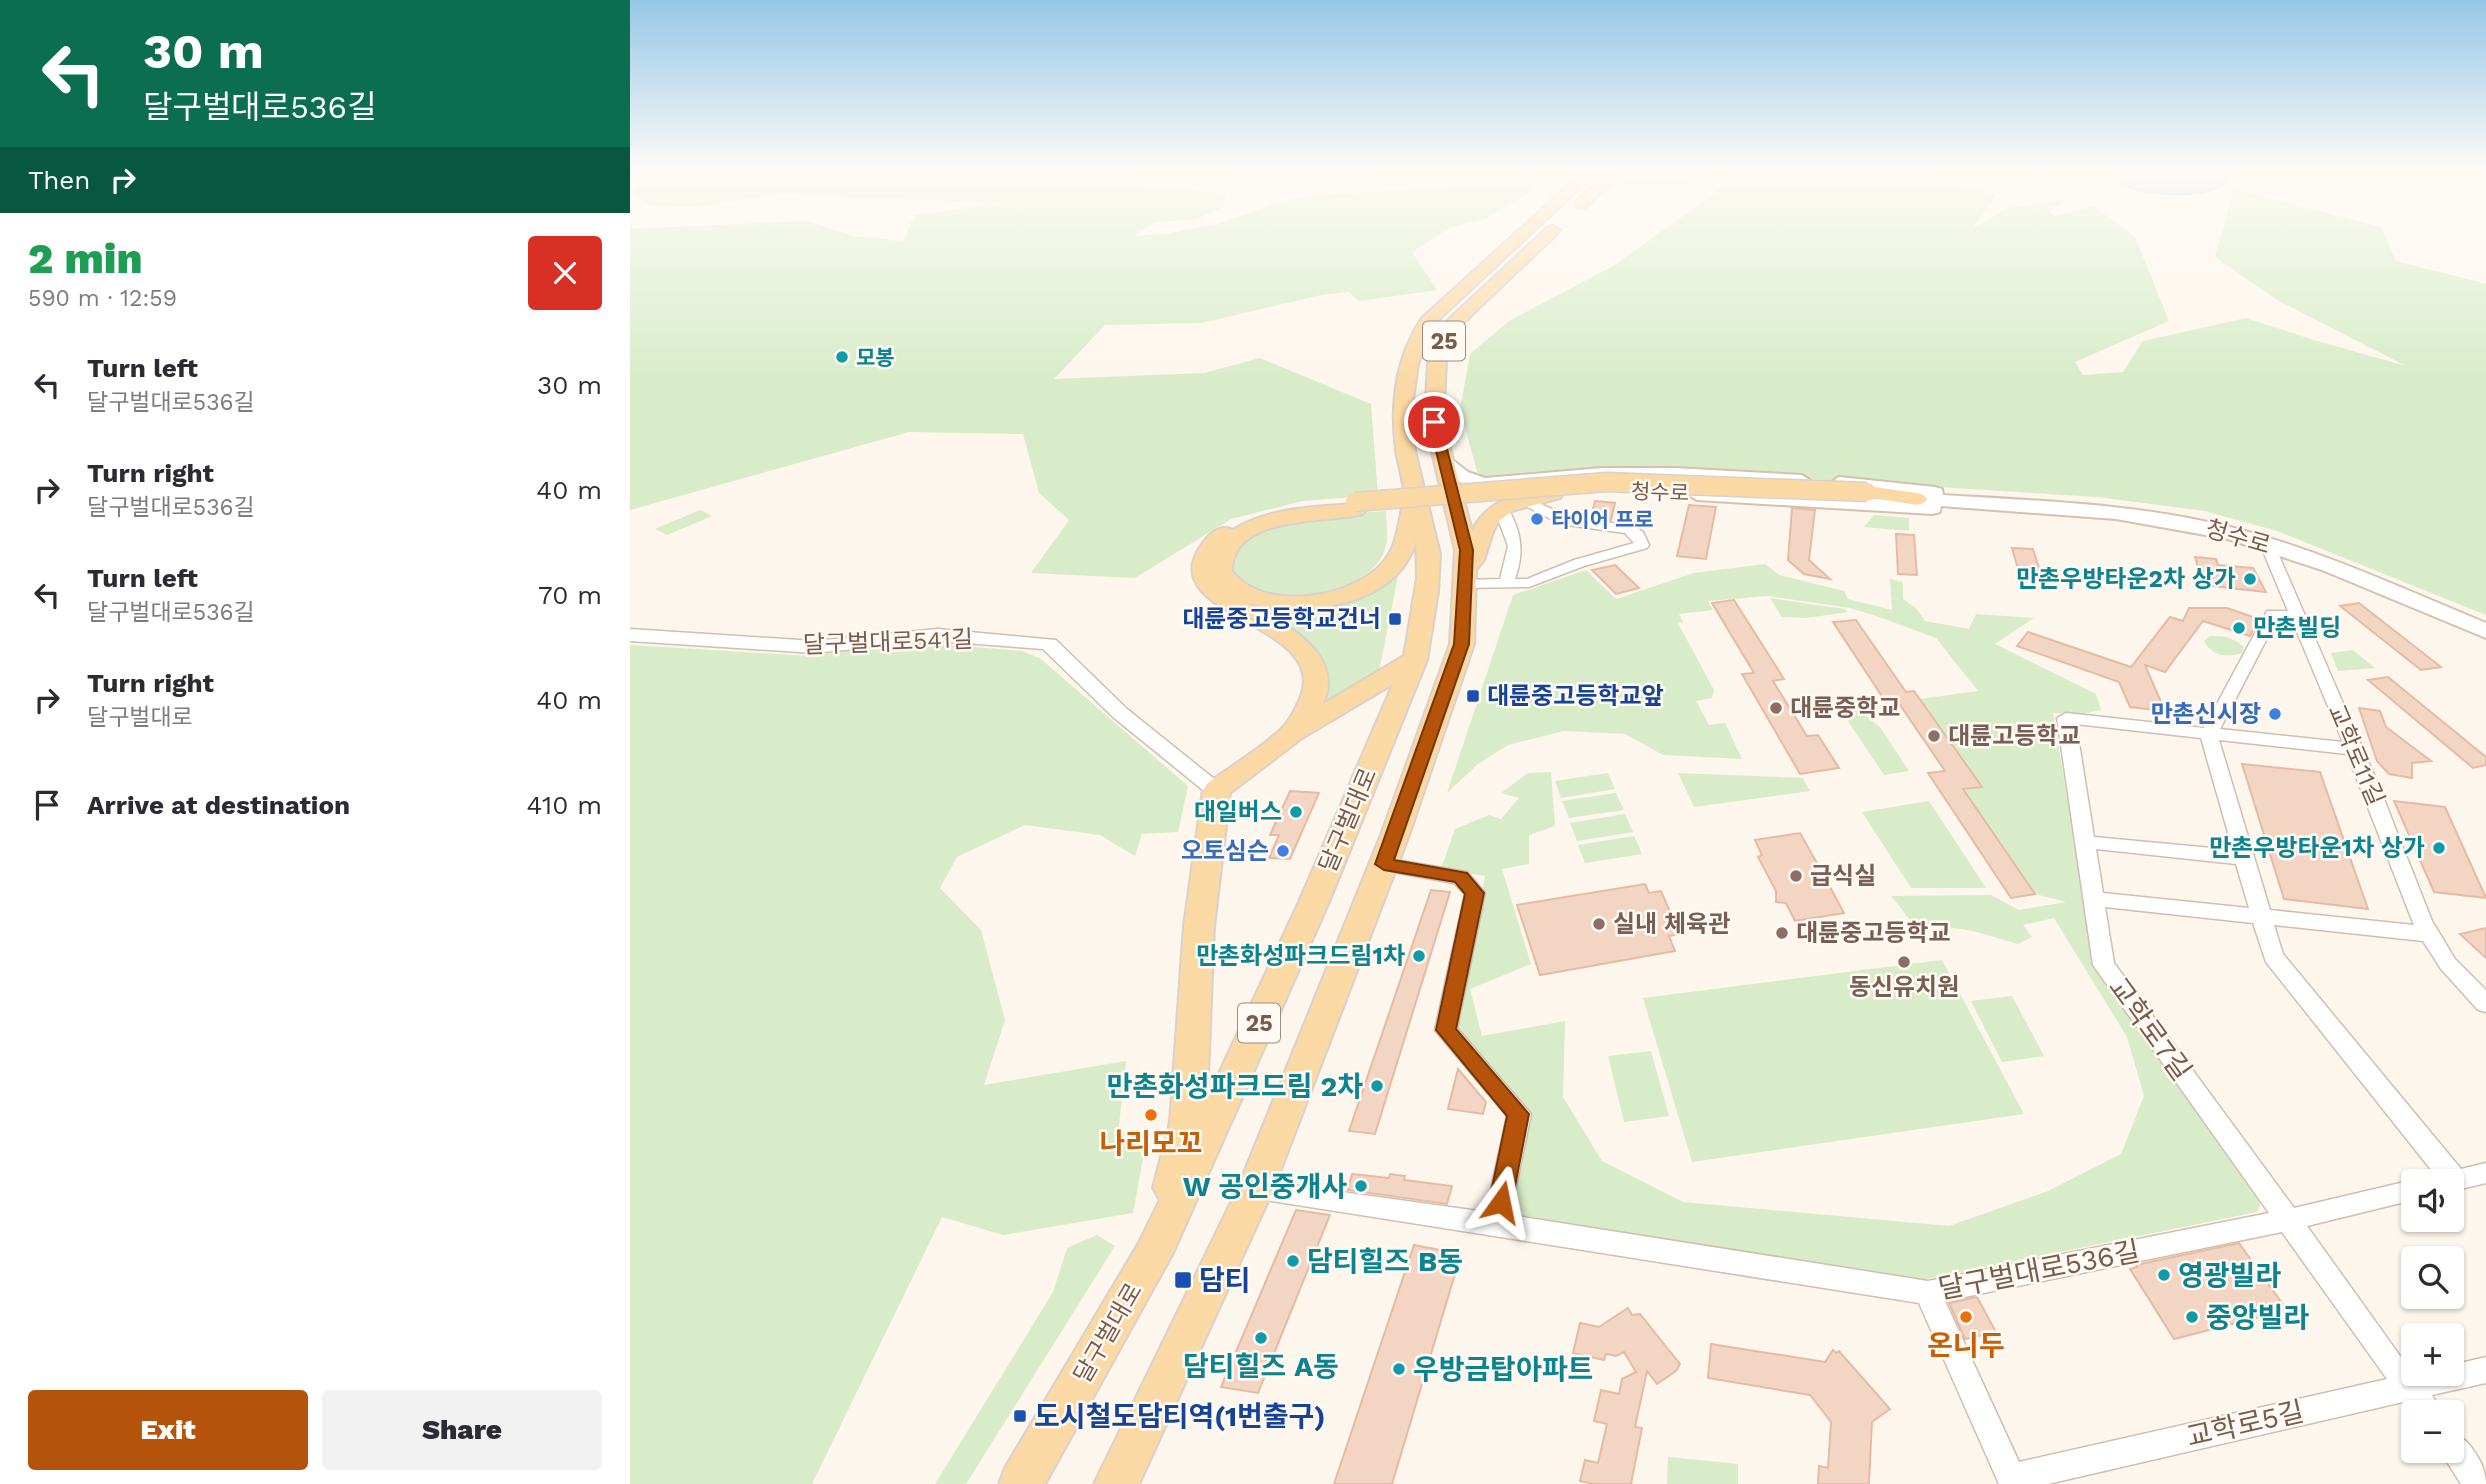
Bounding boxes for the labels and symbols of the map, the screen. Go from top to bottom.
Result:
road number: 25 [1423,322,1465,360]
place label: 모봉 [856,345,895,370]
marker: 모봉 [834,349,850,365]
pin [1404,392,1464,452]
street label: 청수로 [1631,478,1689,506]
place label: 타이어 프로 [1551,507,1654,532]
marker: 타이어 프로 [1529,511,1545,527]
street label: 청수로 [2202,514,2274,560]
place label: 만촌우방타운2차 상가 [2016,565,2236,593]
marker: 만촌우방타운2차 상가 [2242,571,2258,587]
place label: 대륜중고등학교건너 [1182,605,1381,633]
marker: 대륜중고등학교건너 [1387,611,1403,627]
place label: 만촌빌딩 [2253,614,2341,642]
marker: 만촌빌딩 [2231,620,2247,636]
street label: 달구벌대로541길 [803,625,973,659]
place label: 대륜중고등학교앞 [1487,682,1664,710]
marker: 대륜중고등학교앞 [1465,688,1481,704]
place label: 대륜중학교 [1790,694,1900,722]
marker: 대륜중학교 [1768,700,1784,716]
place label: 만촌신시장 [2151,700,2261,728]
street label: 교학로11길 [2322,700,2390,810]
marker: 만촌신시장 [2267,706,2283,722]
place label: 대륜고등학교 [1948,722,2080,750]
marker: 대륜고등학교 [1926,728,1942,744]
street label: 달구벌대로 [1314,764,1382,876]
place label: 대일버스 [1194,798,1282,826]
marker: 대일버스 [1288,804,1304,820]
place label: 만촌우방타운1차 상가 [2209,834,2425,862]
place label: 오토심슨 [1181,837,1269,865]
marker: 만촌우방타운1차 상가 [2431,840,2447,856]
marker: 오토심슨 [1275,843,1291,859]
place label: 급식실 [1810,862,1876,890]
marker: 급식실 [1788,868,1804,884]
place label: 실내 체육관 [1613,910,1730,938]
marker: 실내 체육관 [1591,916,1607,932]
place label: 대륜중고등학교 [1796,919,1951,947]
marker: 대륜중고등학교 [1774,925,1790,941]
place label: 만촌화성파크드림1차 [1196,942,1405,970]
marker: 만촌화성파크드림1차 [1411,948,1427,964]
marker: 동신유치원 [1896,954,1912,970]
street label: 교학로7길 [2102,971,2198,1087]
place label: 동신유치원 [1849,973,1959,1001]
road number: 25 [1238,1004,1280,1042]
place label: 만촌화성파크드림 2차 [1106,1070,1363,1103]
marker: 만촌화성파크드림 2차 [1369,1078,1385,1094]
marker: 나리모꼬 [1143,1107,1159,1123]
place label: 나리모꼬 [1099,1127,1203,1160]
position arrow [1464,1165,1538,1239]
place label: W 공인중개사 [1183,1170,1347,1203]
marker: W 공인중개사 [1353,1178,1369,1194]
street label: 달구벌대로536길 [1936,1234,2142,1306]
place label: 담티힐즈 B동 [1307,1245,1463,1278]
marker: 담티힐즈 B동 [1285,1253,1301,1269]
place label: 영광빌라 [2178,1259,2281,1292]
place label: 담티 [1199,1264,1251,1297]
marker: 영광빌라 [2156,1267,2172,1283]
marker: 담티 [1173,1270,1193,1290]
street label: 달구벌대로 [1068,1278,1148,1388]
place label: 중앙빌라 [2206,1301,2309,1334]
marker: 온니두 [1958,1309,1974,1325]
marker: 중앙빌라 [2184,1309,2200,1325]
place label: 온니두 [1927,1329,2005,1362]
marker: 담티힐즈 A동 [1253,1330,1269,1346]
place label: 담티힐즈 A동 [1183,1350,1339,1383]
place label: 우방금탑아파트 [1413,1353,1593,1386]
marker: 우방금탑아파트 [1391,1361,1407,1377]
street label: 교학로5길 [2183,1394,2307,1454]
place label: 도시철도담티역(1번출구) [1034,1400,1325,1433]
marker: 도시철도담티역(1번출구) [1012,1408,1028,1424]

